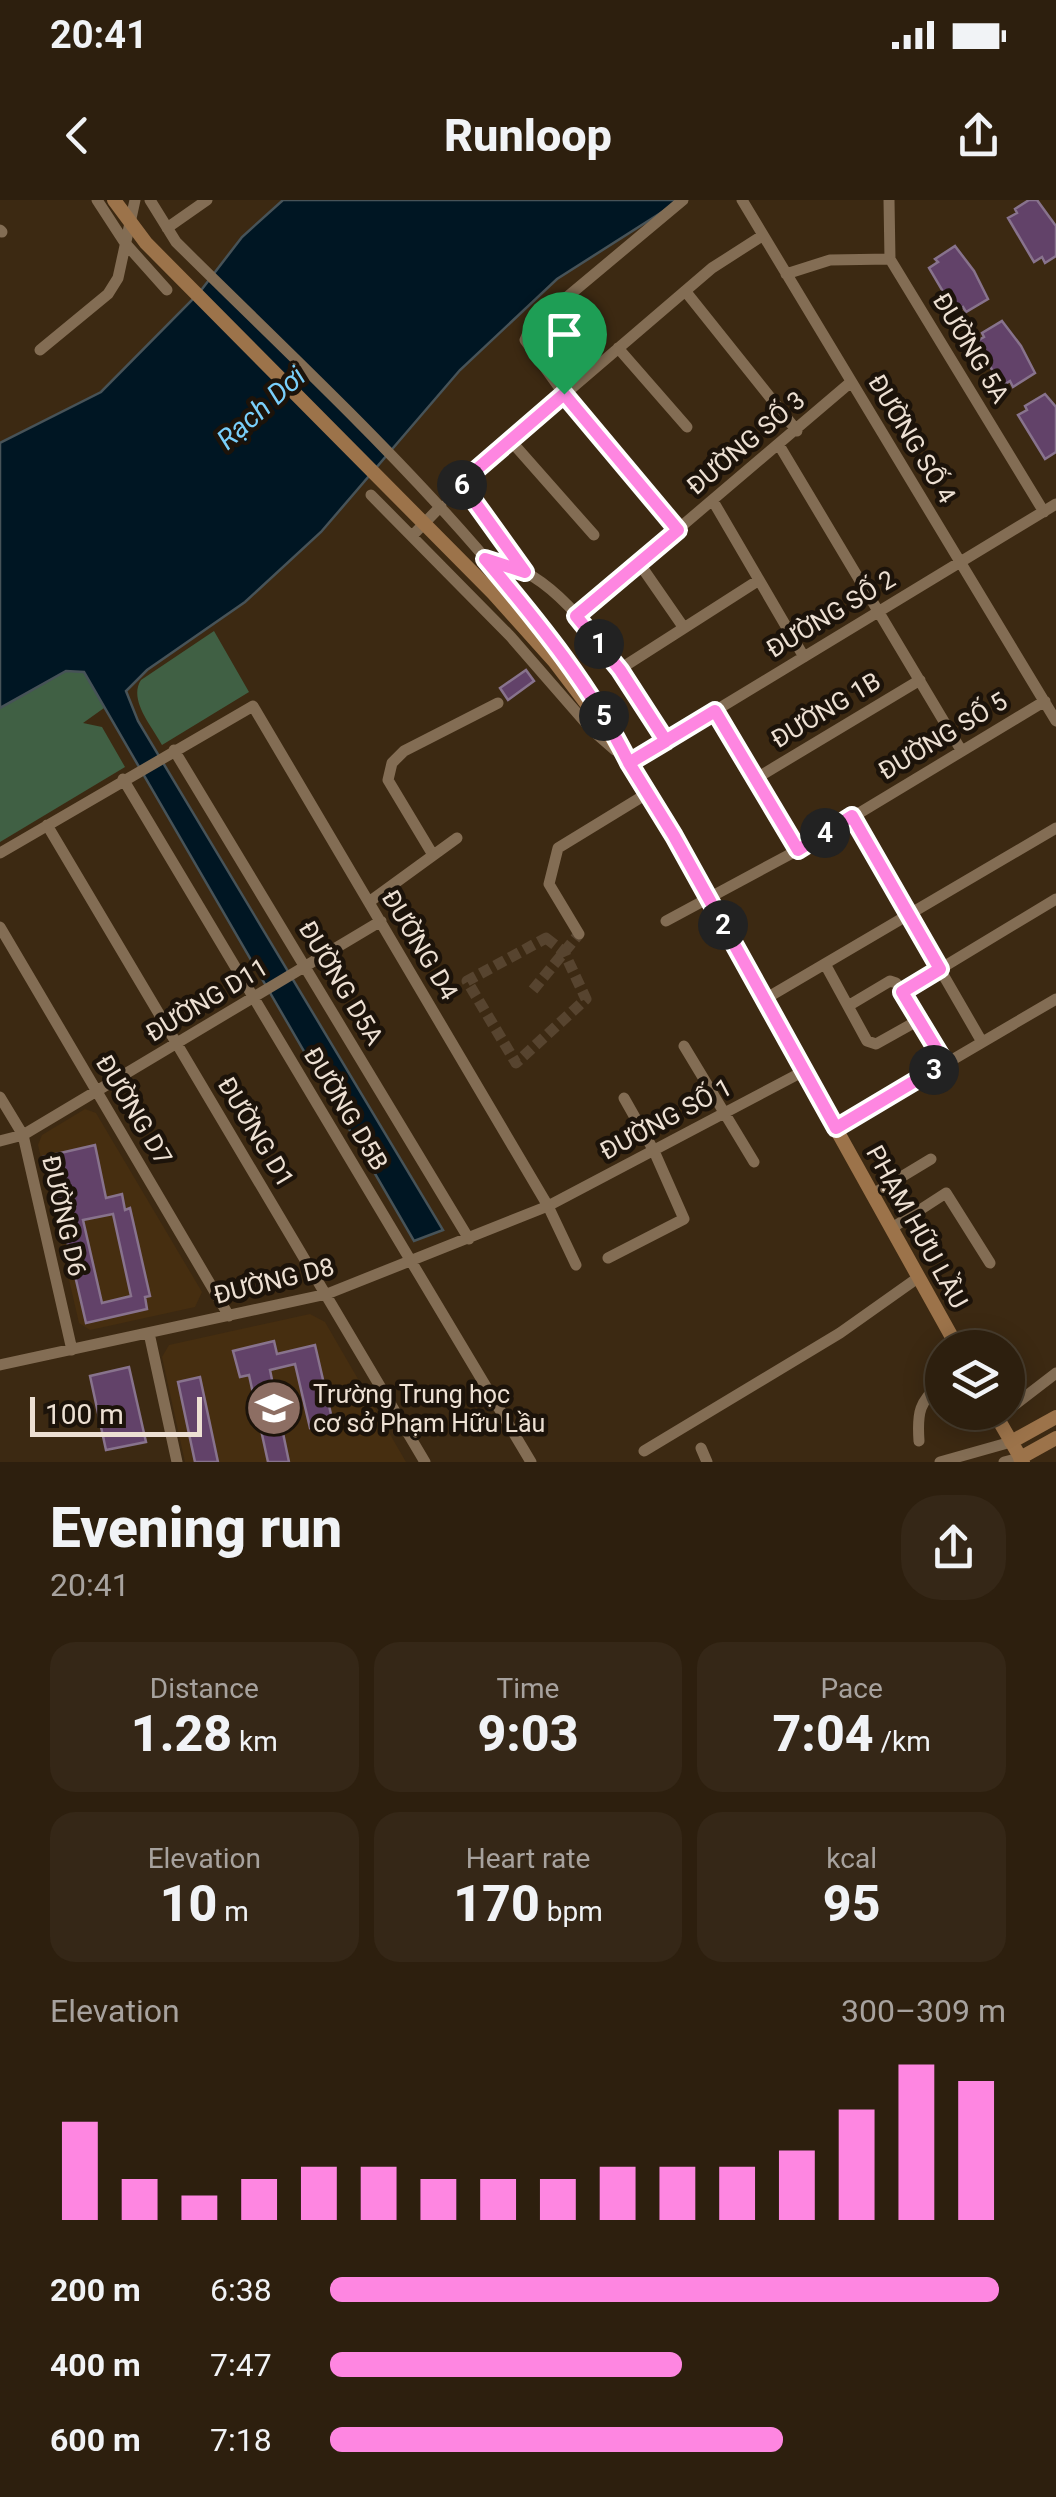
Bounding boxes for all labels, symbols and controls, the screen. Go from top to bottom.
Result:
text: 20:41 [50,13,148,57]
icon: back [50,108,105,163]
icon: share [951,108,1006,163]
text: Runloop [444,109,612,162]
street label: ĐƯỜNG 5A [927,287,1016,408]
pin [522,292,607,395]
icon: arrive [537,307,592,362]
water label: Rạch Dơi [210,359,312,456]
street label: ĐƯỜNG SỐ 4 [862,368,964,508]
street label: ĐƯỜNG SỐ 3 [679,383,811,501]
pin: 6 [437,460,487,510]
text: 6 [454,468,470,501]
street label: ĐƯỜNG SỐ 2 [760,562,900,664]
pin: 1 [574,619,624,669]
text: 1 [591,627,607,660]
street label: ĐƯỜNG 1B [766,665,886,754]
street label: ĐƯỜNG SỐ 5 [872,684,1012,786]
pin: 5 [579,691,629,741]
text: 5 [596,699,612,732]
pin: 4 [800,808,850,858]
text: 4 [817,816,833,849]
street label: ĐƯỜNG D4 [376,884,465,1005]
pin: 2 [698,900,748,950]
text: 2 [715,908,731,941]
street label: ĐƯỜNG D5A [293,915,390,1050]
street label: ĐƯỜNG D11 [140,951,273,1048]
street label: ĐƯỜNG D5B [298,1042,395,1176]
pin: 3 [909,1045,959,1095]
street label: ĐƯỜNG D7 [90,1049,179,1170]
text: 3 [926,1053,942,1086]
street label: ĐƯỜNG SỐ 1 [594,1070,737,1166]
street label: ĐƯỜNG D1 [212,1071,301,1192]
street label: PHẠM HỮU LẦU [860,1139,976,1314]
street label: ĐƯỜNG D6 [36,1153,93,1279]
street label: ĐƯỜNG D8 [211,1251,337,1310]
map controls [925,1330,1025,1430]
button: layers [925,1330,1025,1430]
school or university icon: Trường Trung học cơ sở Phạm Hữu Lầu [244,1378,304,1438]
place label: Trường Trung học cơ sở Phạm Hữu Lầu [313,1380,545,1438]
scale bar [30,1392,202,1436]
text: 100 m [45,1398,124,1431]
button: share [901,1495,1006,1600]
text: Evening run [50,1496,342,1560]
text: 20:41 [50,1566,130,1604]
text: Distance [150,1672,259,1705]
text: Time [497,1672,559,1705]
text: Pace [821,1672,883,1705]
text: 1.28 [131,1705,232,1763]
text: 9:03 [477,1705,579,1763]
text: 7:04 [773,1705,874,1763]
text: km [232,1725,278,1758]
text: /km [874,1725,931,1758]
text: Elevation [148,1842,261,1875]
text: Heart rate [466,1842,590,1875]
text: kcal [826,1842,877,1875]
text: 10 [160,1875,217,1933]
text: 170 [453,1875,540,1933]
text: 95 [823,1875,880,1933]
text: m [217,1895,249,1928]
text: bpm [540,1895,603,1928]
text: Elevation [50,1992,180,2030]
text: 300–309 m [841,1992,1006,2030]
text: 200 m [50,2271,141,2309]
text: 6:38 [210,2271,272,2309]
text: 400 m [50,2346,141,2384]
text: 7:47 [210,2346,272,2384]
text: 600 m [50,2421,141,2459]
text: 7:18 [210,2421,272,2459]

